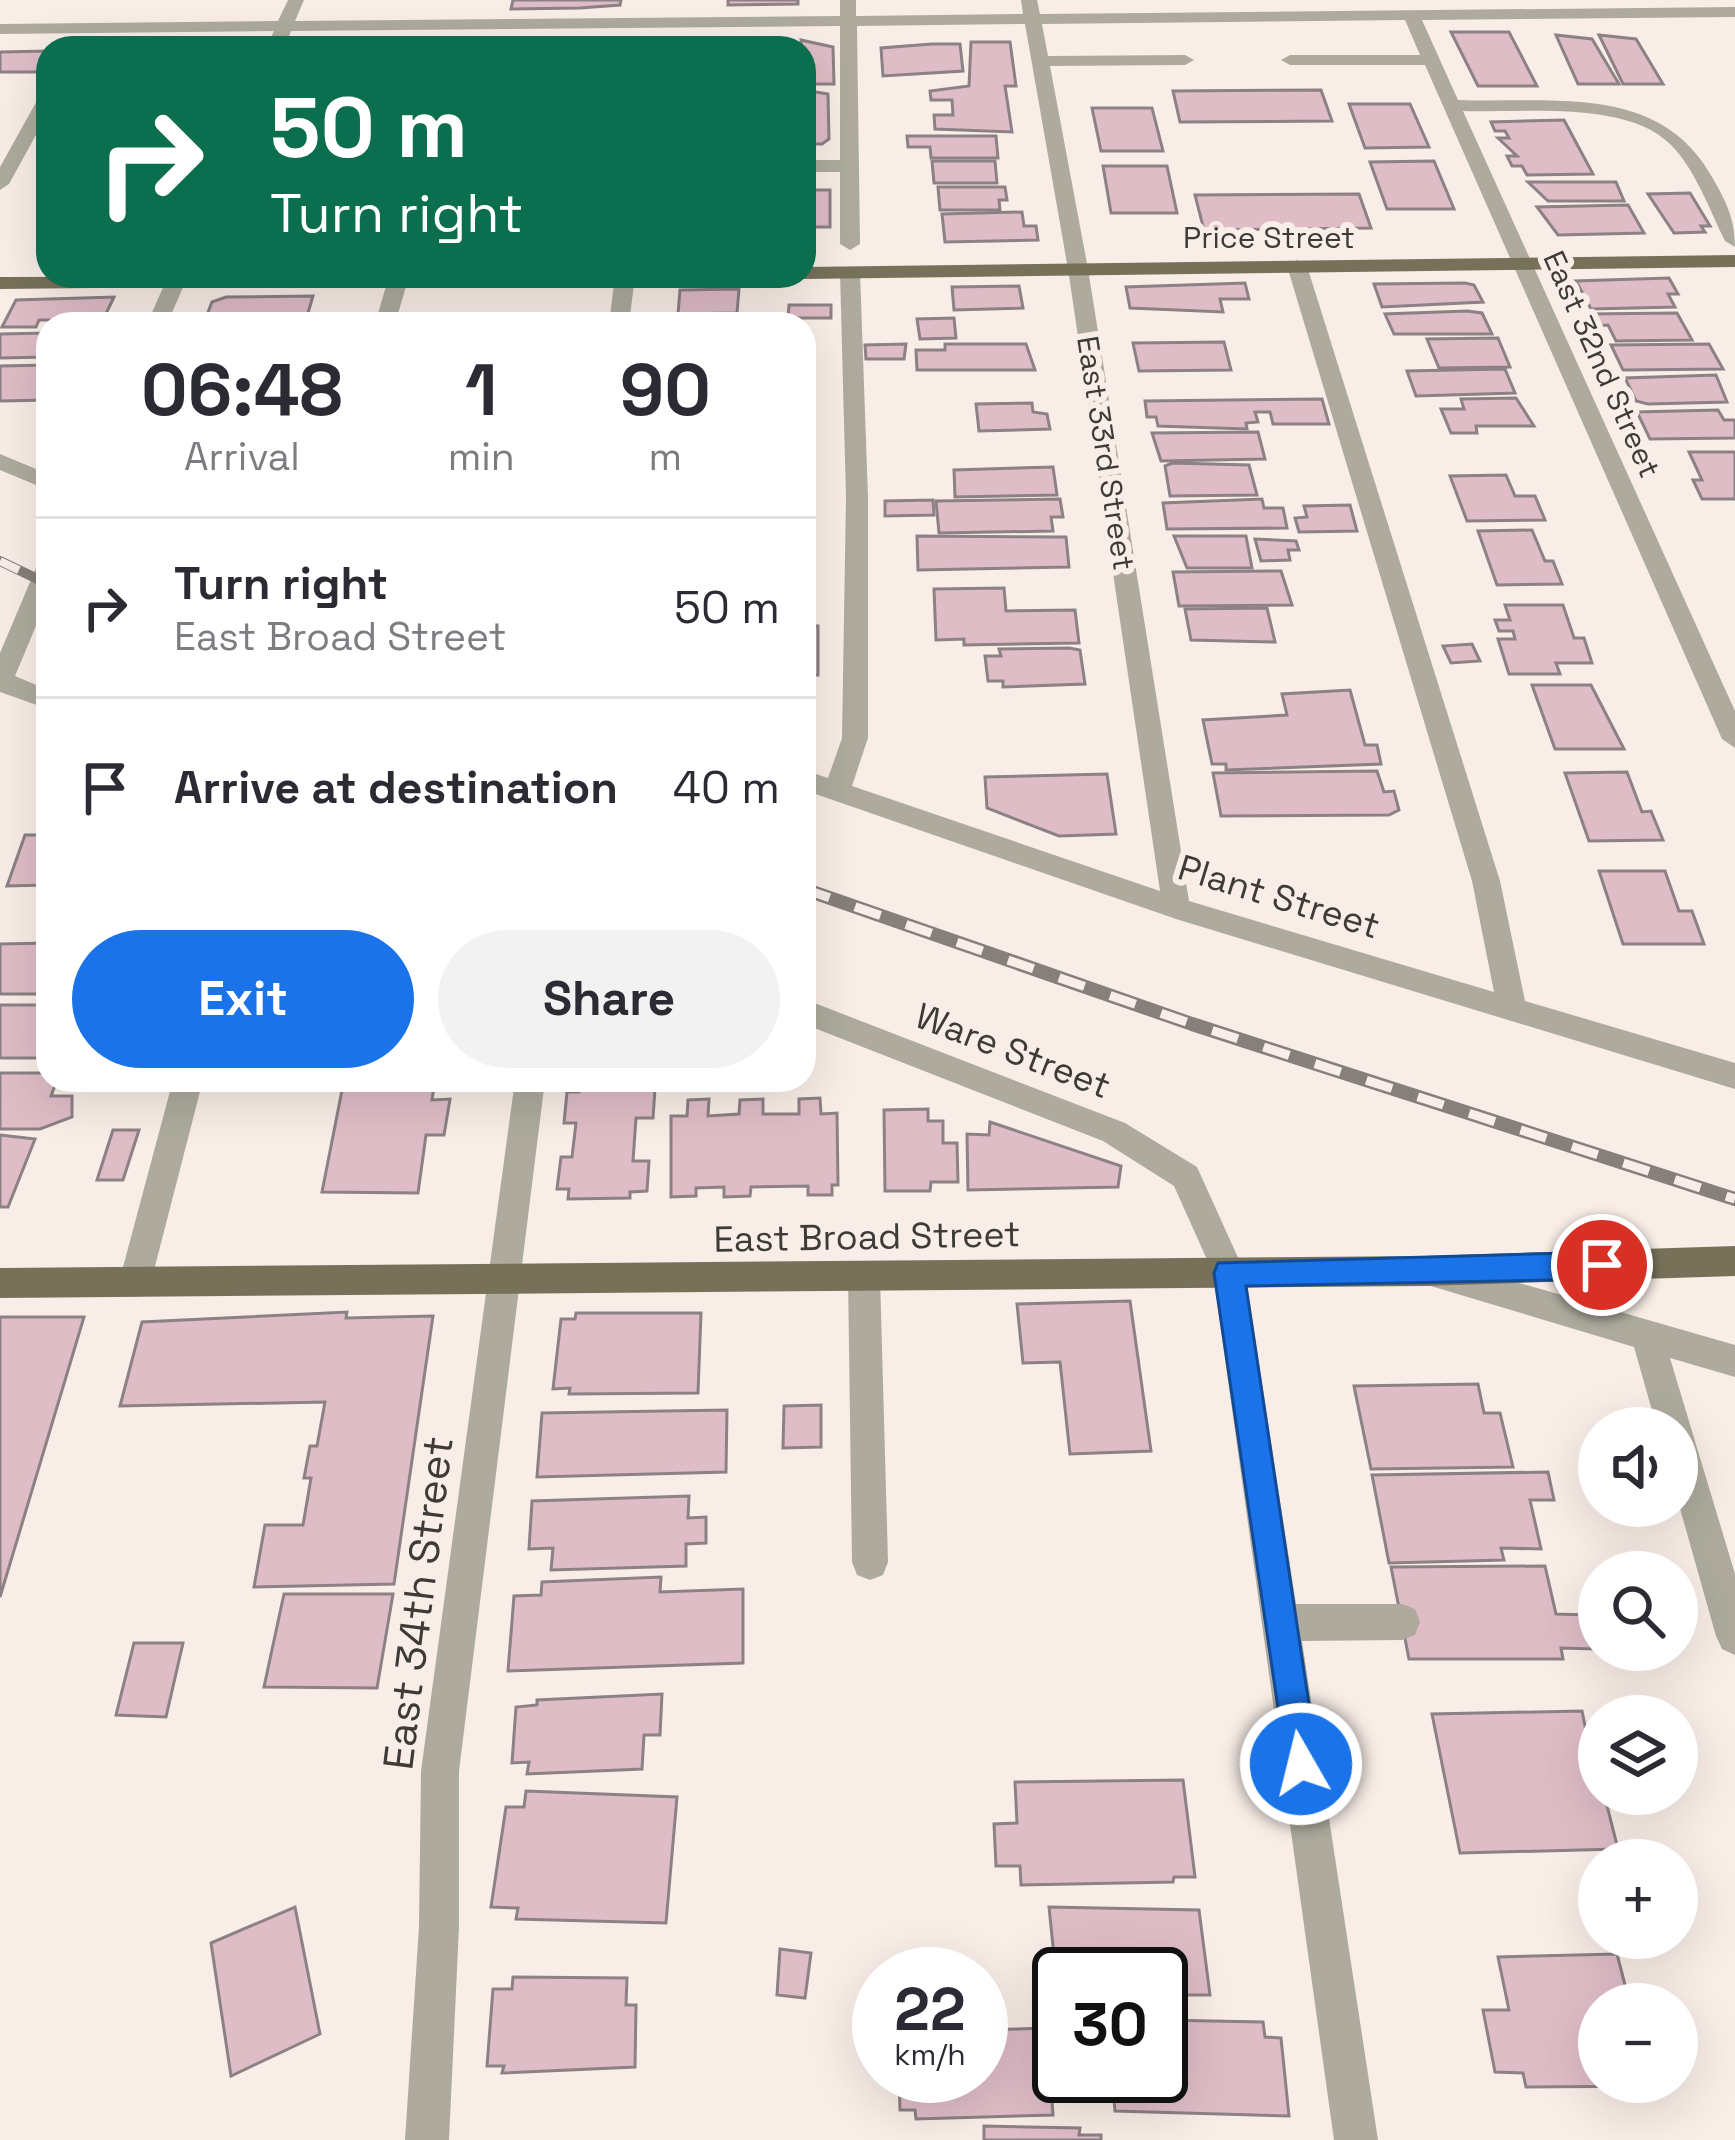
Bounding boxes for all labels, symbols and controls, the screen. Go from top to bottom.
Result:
text: 50 m [270,74,468,182]
icon: right [72,84,228,240]
text: Turn right [270,179,523,248]
street label: Price Street [1183,218,1355,257]
street label: East 32nd Street [1535,244,1669,484]
street label: East 33rd Street [1068,333,1144,573]
text: 06:48 [141,344,343,436]
text: 1 [465,344,497,436]
text: 90 [620,344,711,436]
text: Arrival [184,432,300,481]
text: min [448,432,515,481]
text: m [649,432,682,481]
text: Turn right [174,555,388,612]
icon: right [72,575,138,641]
text: 50 m [674,579,780,636]
text: East Broad Street [174,612,506,661]
icon: arrive [72,755,138,821]
text: Arrive at destination [174,759,618,816]
text: 40 m [673,759,780,816]
street label: Plant Street [1173,845,1385,949]
button: Exit [72,930,414,1068]
button: Share [438,930,780,1068]
street label: Ware Street [909,993,1117,1109]
street label: East Broad Street [713,1211,1021,1263]
pin [1551,1214,1653,1316]
icon: arrive [1569,1232,1635,1298]
map controls [1578,1407,1698,2103]
button: sound [1578,1407,1698,1527]
street label: East 34th Street [371,1433,465,1773]
button: search [1578,1551,1698,1671]
button: layers [1578,1695,1698,1815]
position arrow [1238,1701,1364,1827]
button: + [1578,1839,1698,1959]
speed limit sign: 30 [1032,1947,1188,2103]
text: 22 [894,1971,966,2048]
button: − [1578,1983,1698,2103]
text: km/h [894,2035,966,2074]

